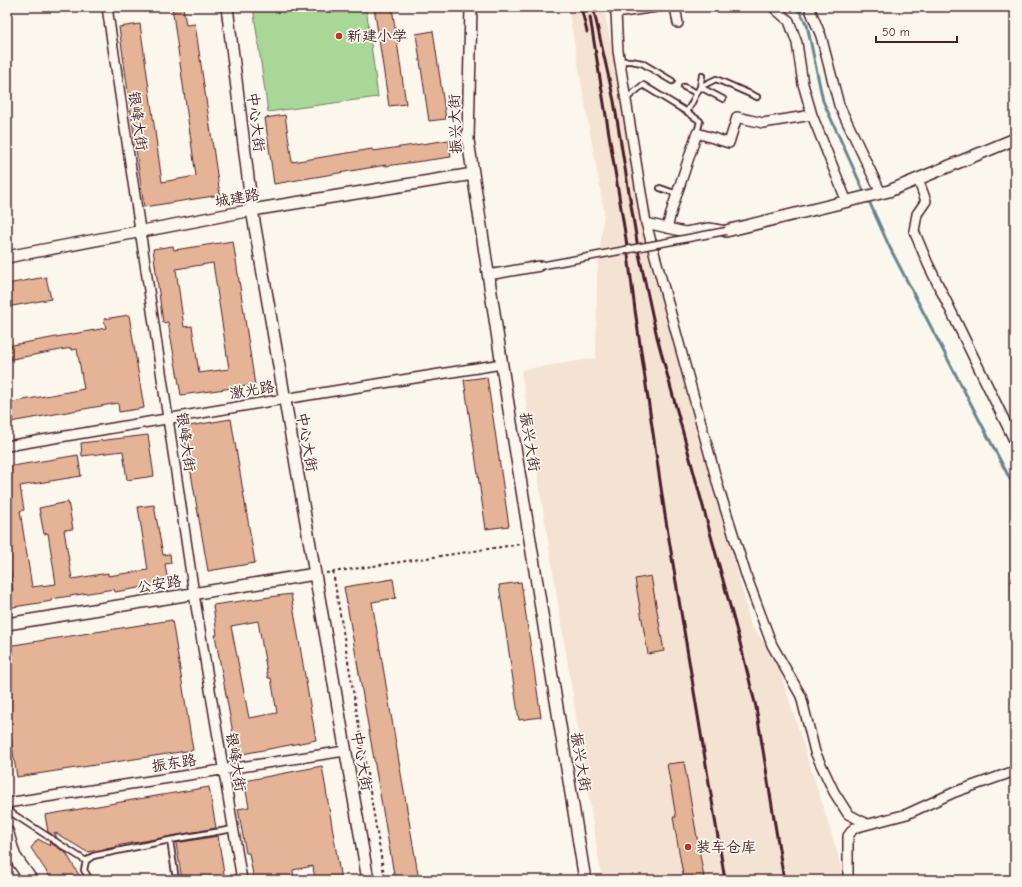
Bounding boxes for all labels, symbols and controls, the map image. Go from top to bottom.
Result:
scale bar [876,18,957,44]
text: 50 m [882,25,910,39]
place label: 新建小学 [347,27,407,45]
marker: 新建小学 [334,31,344,41]
street label: 银峰大街 [125,90,151,152]
street label: 中心大街 [243,91,269,153]
street label: 振兴大街 [445,94,465,154]
street label: 城建路 [213,185,261,211]
street label: 激光路 [228,377,276,403]
street label: 银峰大街 [173,411,199,473]
street label: 中心大街 [293,411,321,473]
street label: 振兴大街 [516,411,544,473]
street label: 公安路 [135,572,183,596]
street label: 中心大街 [348,730,376,792]
street label: 银峰大街 [222,731,250,793]
street label: 振兴大街 [567,731,595,793]
street label: 振东路 [150,751,198,775]
place label: 装车仓库 [696,838,756,856]
marker: 装车仓库 [683,842,693,852]

